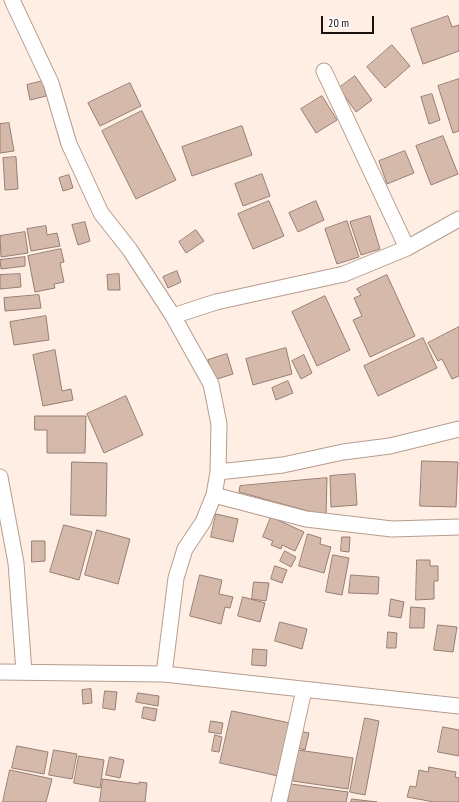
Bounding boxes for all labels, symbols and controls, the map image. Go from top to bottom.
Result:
scale bar [323,8,376,34]
text: 20 m [328,15,349,30]

